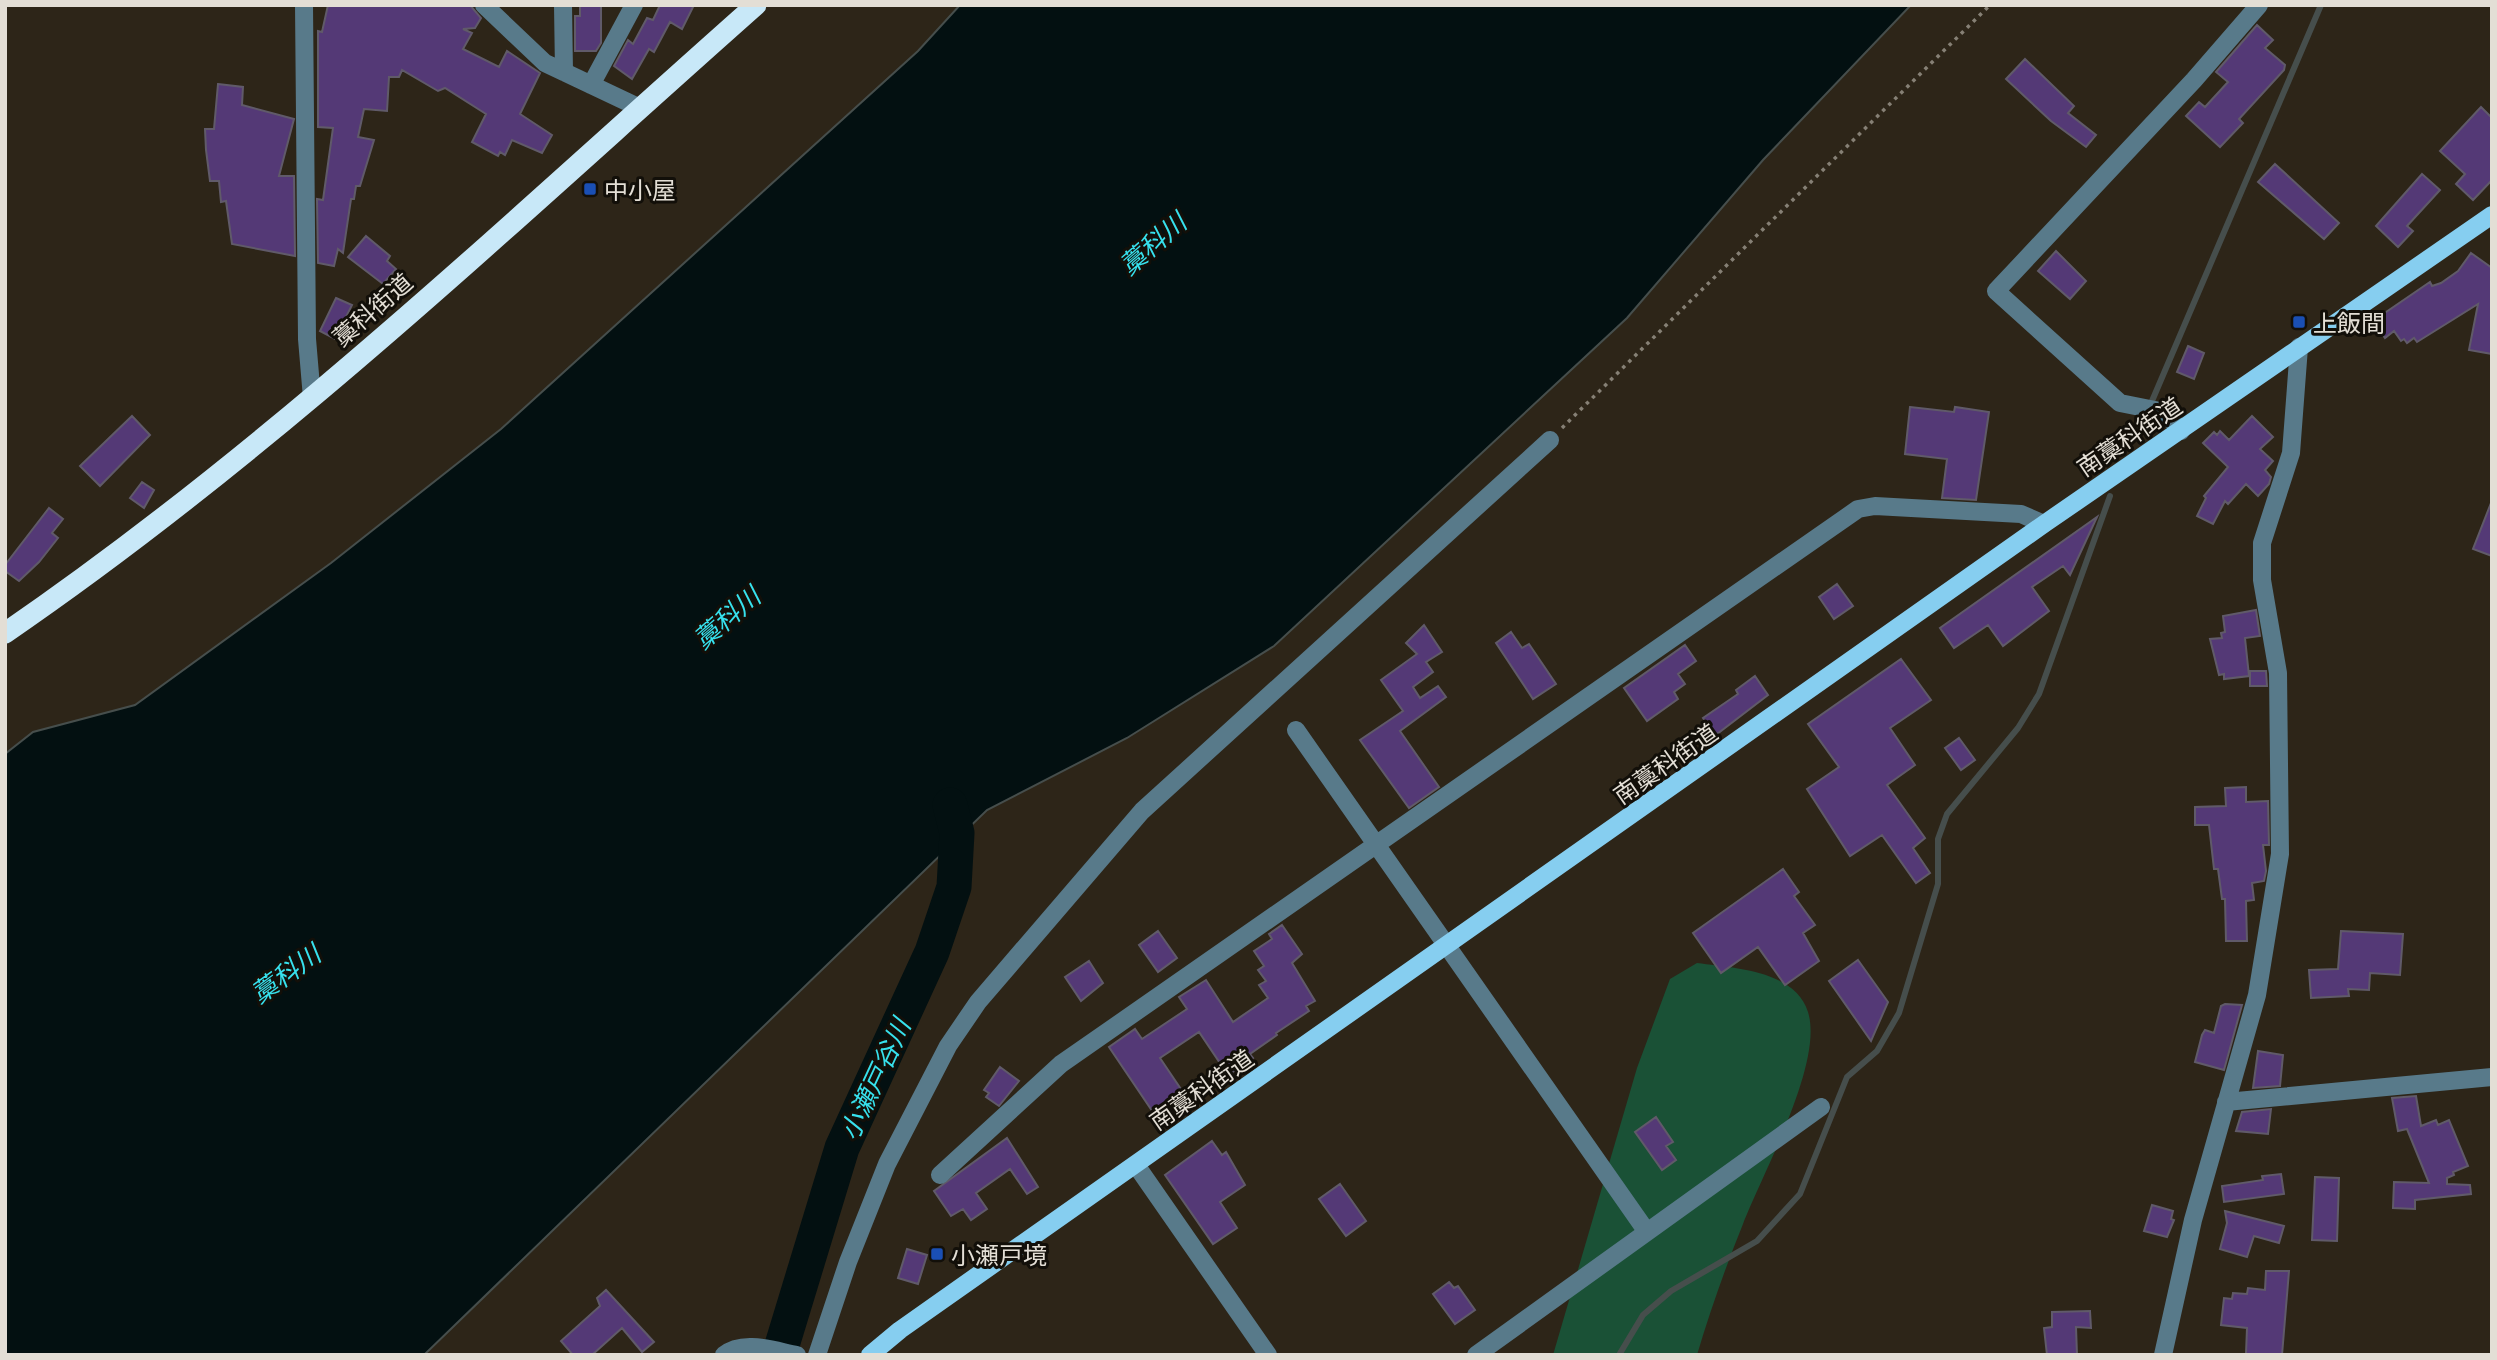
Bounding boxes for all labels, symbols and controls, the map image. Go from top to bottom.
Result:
place label: 中小屋 [604,175,676,204]
marker: 中小屋 [582,181,598,197]
water label: 藁科川 [1112,204,1194,280]
street label: 藁科街道 [326,267,418,351]
place label: 上飯間 [2313,308,2385,337]
marker: 上飯間 [2291,314,2307,330]
street label: 南藁科街道 [2071,390,2187,482]
water label: 藁科川 [686,578,768,654]
street label: 南藁科街道 [1608,717,1722,809]
water label: 藁科川 [244,936,328,1008]
water label: 小瀬戸谷川 [832,1011,917,1144]
street label: 南藁科街道 [1144,1043,1258,1135]
place label: 小瀬戸境 [951,1240,1047,1269]
marker: 小瀬戸境 [929,1246,945,1262]

